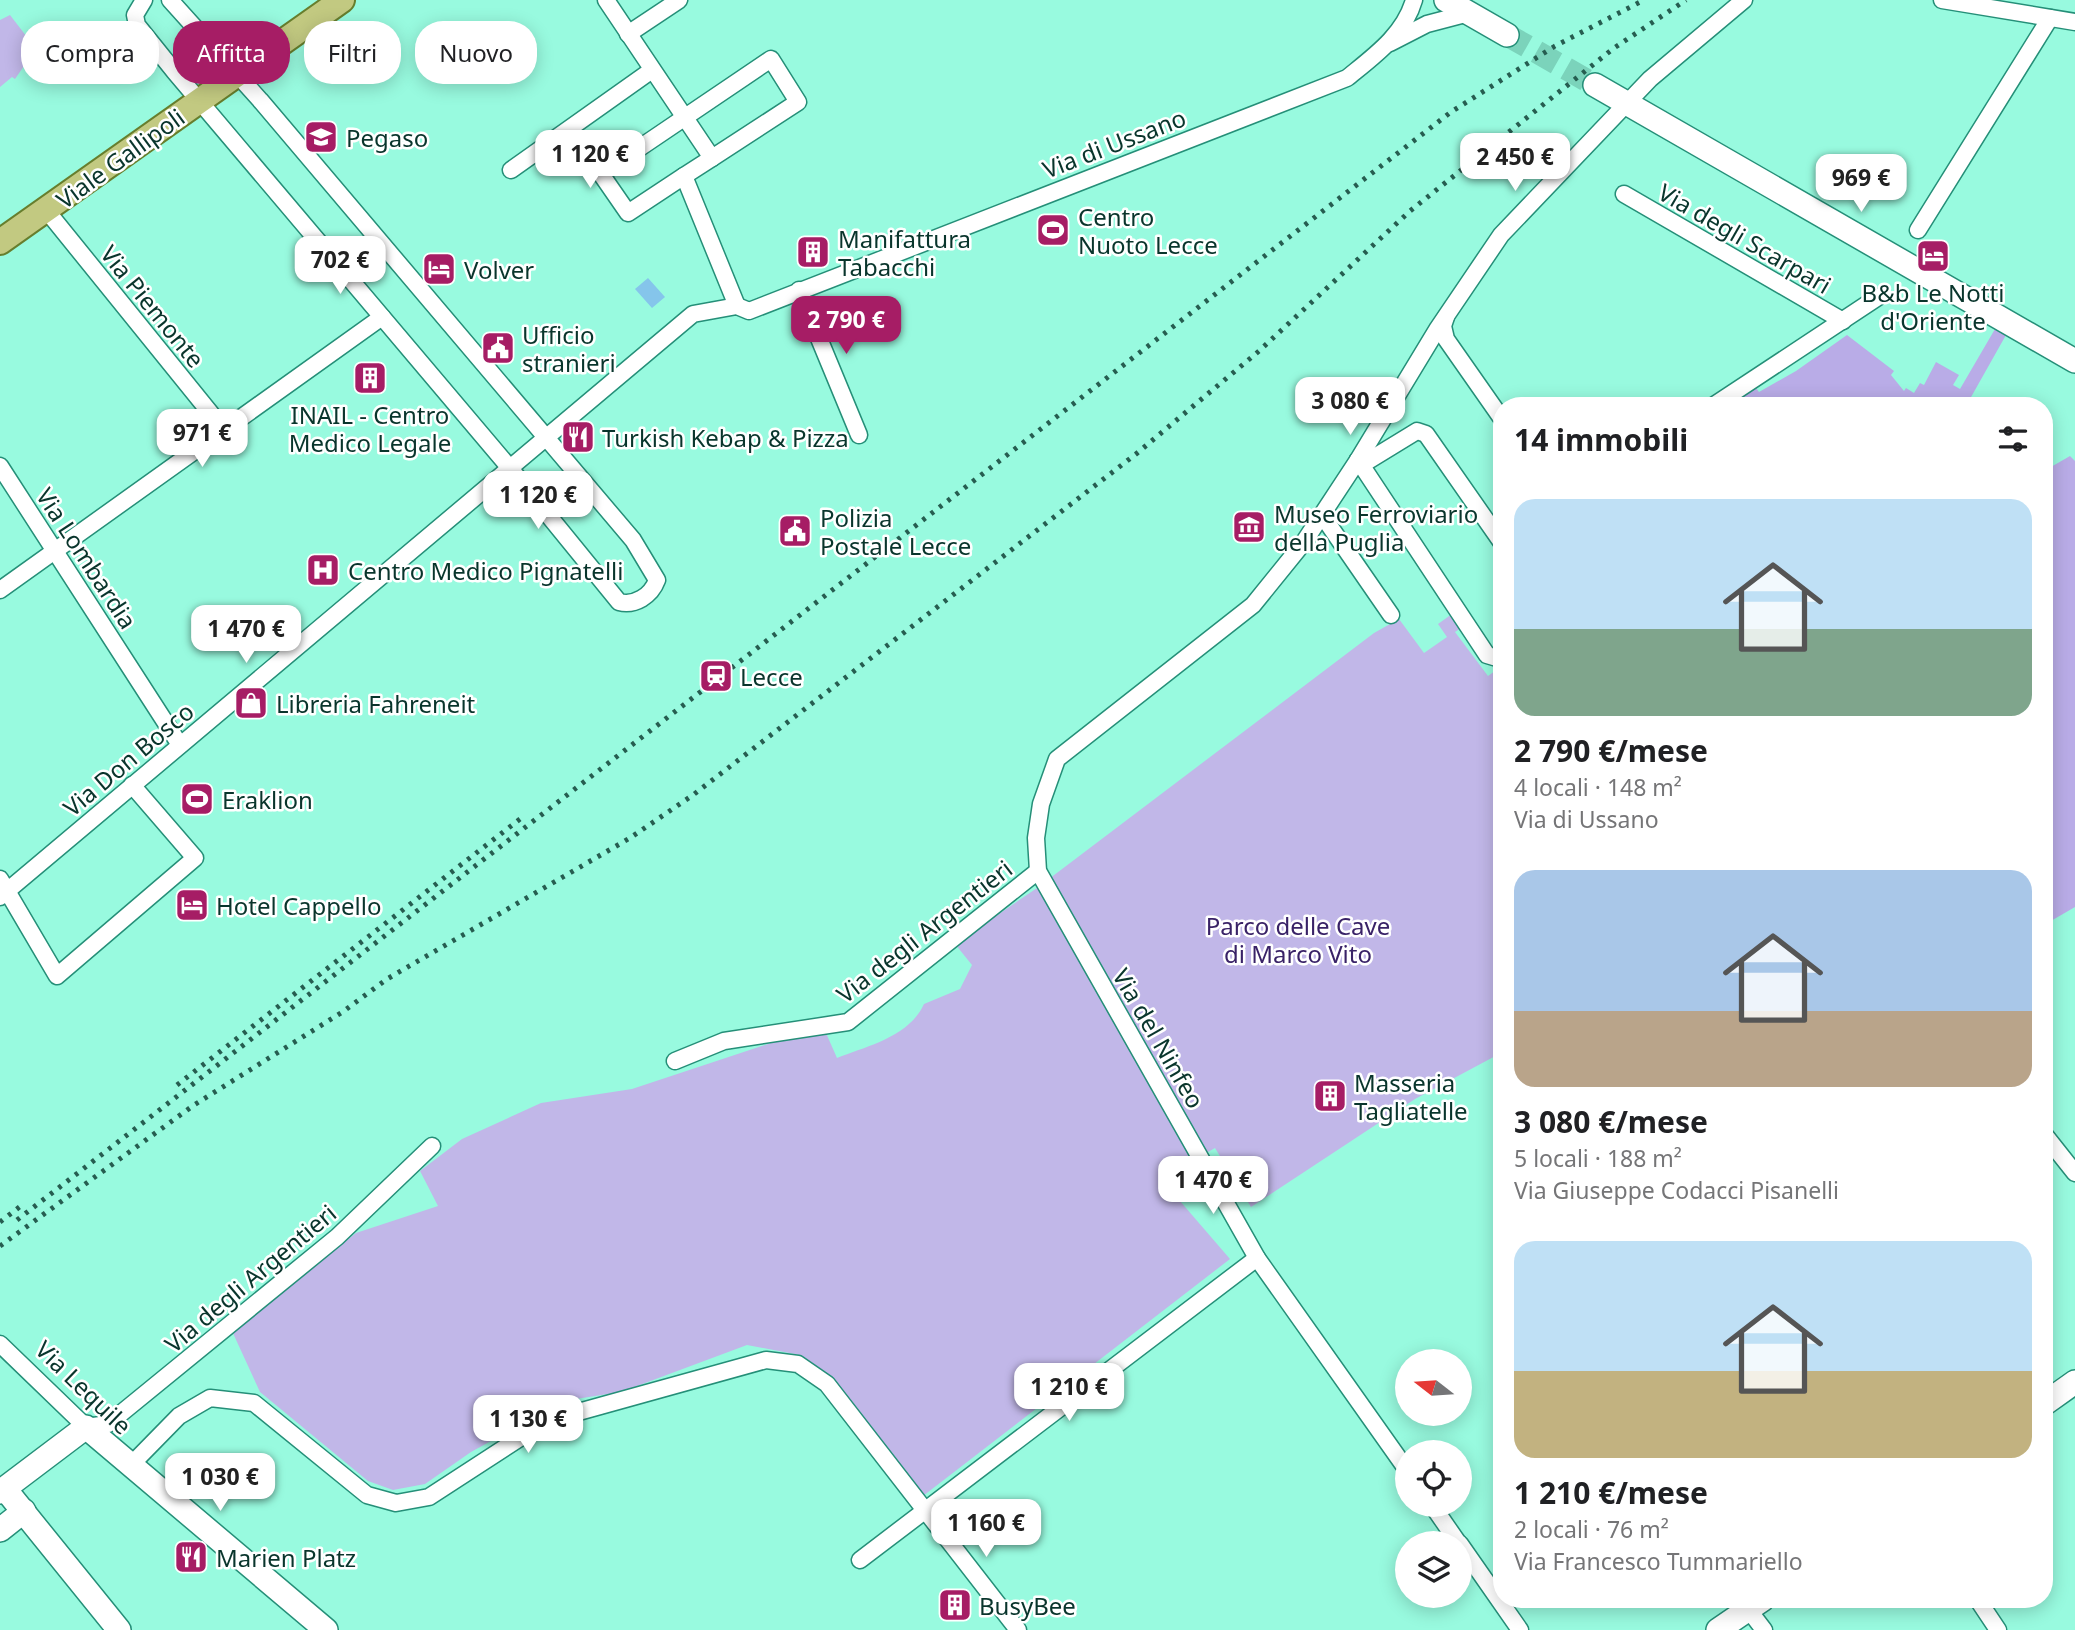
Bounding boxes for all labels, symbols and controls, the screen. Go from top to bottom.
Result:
chip: Compra [21,21,159,84]
chip: Affitta [173,21,290,84]
chip: Filtri [304,21,401,84]
chip: Nuovo [415,21,537,84]
street label: Viale Gallipoli [49,100,191,216]
street label: Via di Ussano [1038,101,1190,185]
school or university icon: Pegaso [302,118,340,156]
place label: Pegaso [346,121,428,154]
pin: 1 120 € [525,130,655,190]
pin: 2 450 € [1450,134,1580,193]
text: 1 120 € [551,137,629,169]
text: 2 450 € [1476,140,1554,172]
pin: 969 € [1812,154,1910,214]
text: 969 € [1832,161,1890,193]
street label: Via degli Scarpari [1653,175,1837,301]
place label: Centro Nuoto Lecce [1078,200,1218,261]
sports icon: Centro Nuoto Lecce [1034,211,1072,249]
place label: Manifattura Tabacchi [838,222,971,283]
building icon: Manifattura Tabacchi [794,233,832,271]
pin: 702 € [291,236,389,296]
hotel icon: B&b Le Notti d'Oriente [1914,237,1952,275]
street label: Via Piemonte [93,238,213,374]
text: 702 € [311,243,369,275]
hotel icon: Volver [420,250,458,288]
place label: Volver [464,253,534,286]
place label: B&b Le Notti d'Oriente [1862,276,2004,337]
pin: 2 790 € [781,296,911,356]
text: 2 790 € [807,303,885,335]
place label: Ufficio stranieri [522,318,616,379]
public building icon: Ufficio stranieri [479,329,517,367]
building icon: INAIL - Centro Medico Legale [351,359,389,397]
pin: 3 080 € [1285,378,1415,437]
text: 3 080 € [1311,384,1389,416]
place label: INAIL - Centro Medico Legale [289,398,451,459]
pin: 971 € [153,410,251,469]
text: 971 € [173,416,231,448]
restaurant icon: Turkish Kebap & Pizza [559,418,597,456]
text: 14 immobili [1514,419,1688,460]
icon: filters [1994,420,2032,458]
place label: Turkish Kebap & Pizza [602,421,849,454]
pin: 1 120 € [473,472,603,531]
text: 1 120 € [499,478,577,510]
street label: Via Lombardia [29,481,145,635]
place label: Museo Ferroviario della Puglia [1274,497,1478,558]
place label: Polizia Postale Lecce [820,501,971,562]
museum icon: Museo Ferroviario della Puglia [1230,508,1268,546]
public building icon: Polizia Postale Lecce [776,512,814,550]
icon: home [1710,544,1836,670]
hospital icon: Centro Medico Pignatelli [304,551,342,589]
place label: Centro Medico Pignatelli [348,554,623,587]
pin: 1 470 € [181,606,311,665]
text: 1 470 € [207,612,285,644]
station icon: Lecce [697,657,735,695]
place label: Lecce [740,660,803,693]
shop icon: Libreria Fahreneit [232,684,270,722]
place label: Libreria Fahreneit [276,687,476,720]
street label: Via Don Bosco [56,695,200,823]
text: 2 790 €/mese [1514,730,1708,771]
text: 4 locali · 148 m² [1514,771,1682,803]
sports icon: Eraklion [178,780,216,818]
place label: Eraklion [222,783,313,816]
text: Via di Ussano [1514,803,1659,835]
street label: Via degli Argentieri [829,852,1019,1010]
hotel icon: Hotel Cappello [173,886,211,924]
place label: Hotel Cappello [216,889,382,922]
park label: Parco delle Cave di Marco Vito [1206,909,1390,970]
icon: home [1710,915,1836,1041]
street label: Via del Ninfeo [1106,962,1212,1114]
place label: Masseria Tagliatelle [1354,1066,1468,1127]
building icon: Masseria Tagliatelle [1311,1077,1349,1115]
text: 3 080 €/mese [1514,1101,1708,1142]
text: 5 locali · 188 m² [1514,1142,1682,1174]
pin: 1 470 € [1148,1156,1278,1216]
text: 1 470 € [1174,1163,1252,1195]
text: Via Giuseppe Codacci Pisanelli [1514,1174,1839,1206]
street label: Via degli Argentieri [157,1196,343,1360]
icon: home [1710,1286,1836,1412]
street label: Via Lequile [29,1333,139,1441]
north arrow [1395,1349,1472,1426]
map controls [1395,1349,1472,1608]
pin: 1 210 € [1004,1364,1134,1423]
text: 1 210 € [1030,1370,1108,1402]
pin: 1 130 € [463,1396,593,1455]
text: 1 130 € [489,1402,567,1434]
button: locate [1395,1440,1472,1517]
pin: 1 030 € [155,1454,285,1513]
text: 1 030 € [181,1460,259,1492]
text: 1 210 €/mese [1514,1472,1708,1513]
pin: 1 160 € [921,1500,1051,1559]
text: 1 160 € [947,1506,1025,1538]
text: 2 locali · 76 m² [1514,1513,1669,1545]
button: layers [1395,1531,1472,1608]
restaurant icon: Marien Platz [172,1538,210,1576]
place label: Marien Platz [216,1541,356,1574]
text: Via Francesco Tummariello [1514,1545,1803,1577]
building icon: BusyBee [936,1586,974,1624]
place label: BusyBee [979,1589,1076,1622]

